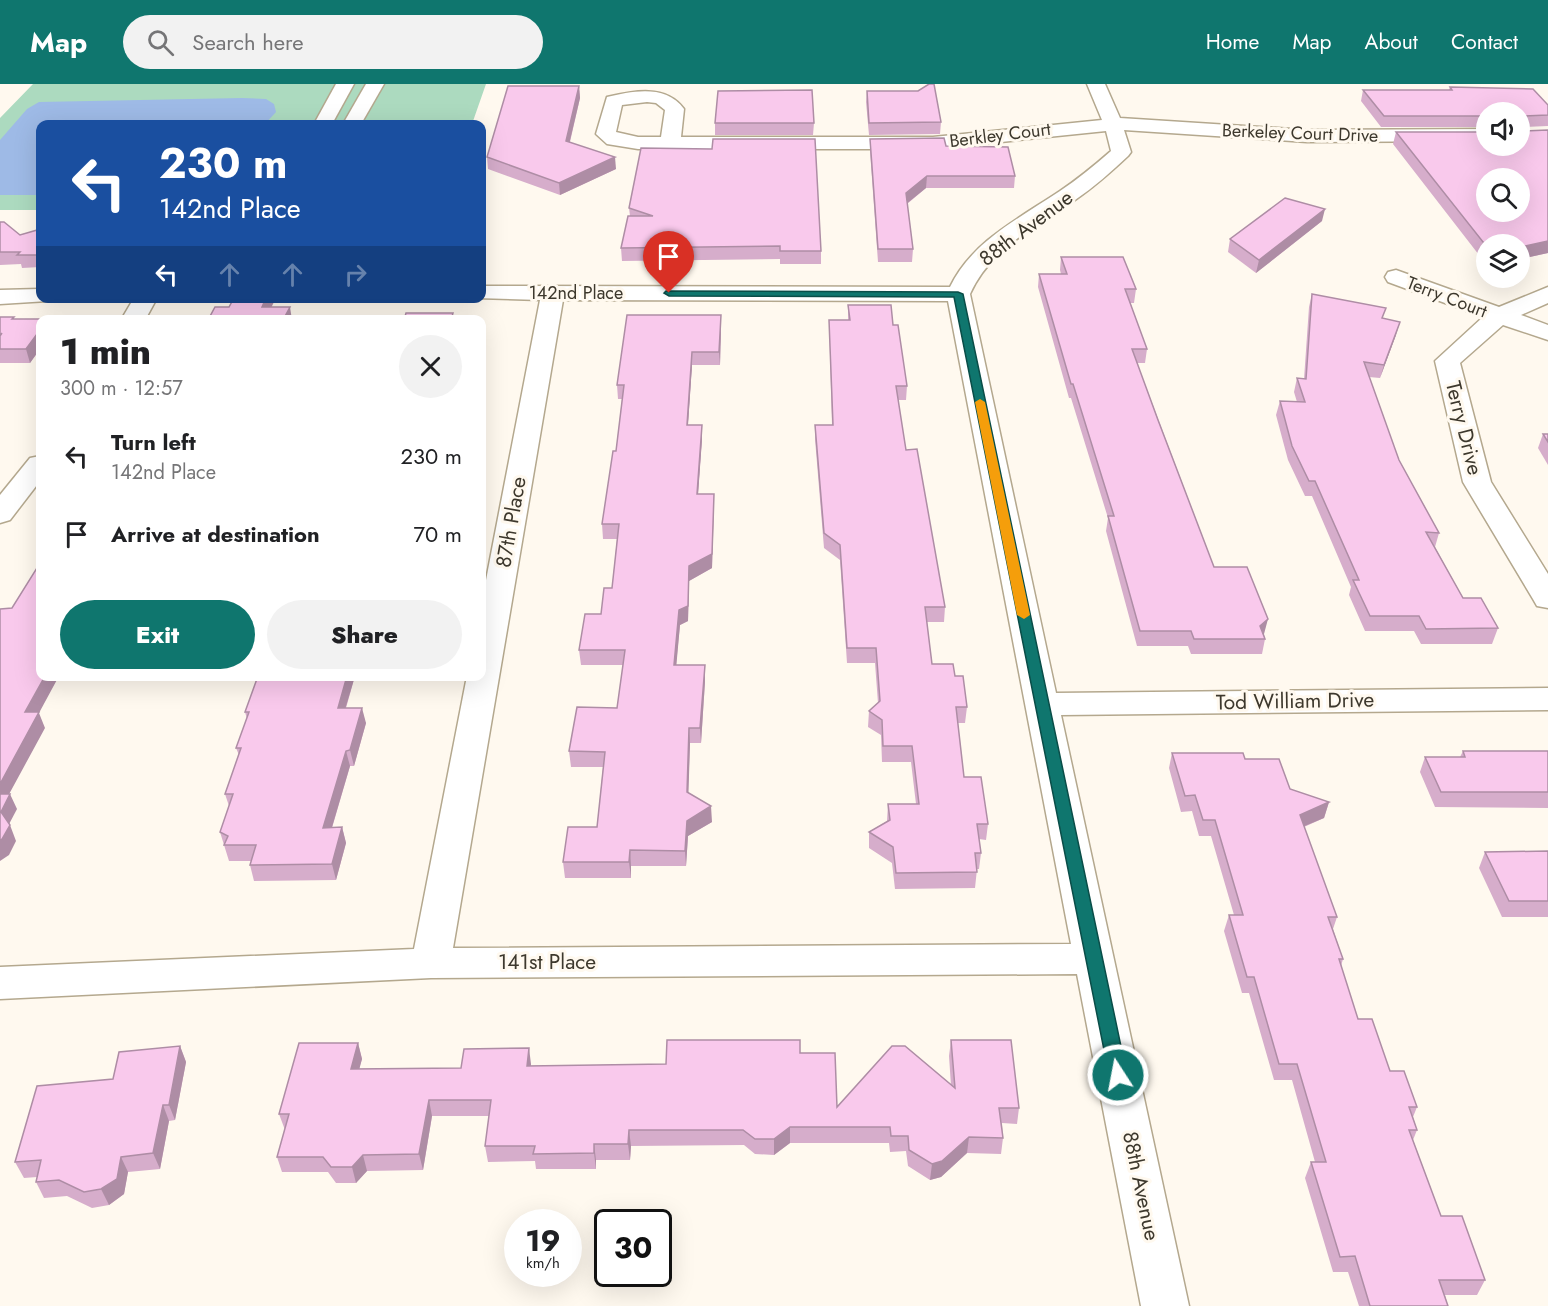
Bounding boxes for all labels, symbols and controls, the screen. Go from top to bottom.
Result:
search box [123,15,543,69]
text: Map [30,22,87,63]
icon: search [144,26,177,59]
text: Search here [192,26,304,58]
text: Home [1206,27,1259,57]
text: Map [1292,27,1332,57]
text: About [1365,27,1418,57]
text: Contact [1451,27,1518,57]
map controls [1476,102,1530,288]
button: sound [1476,102,1530,156]
street label: Berkley Court [948,116,1053,154]
street label: Berkeley Court Drive [1221,117,1379,149]
text: 230 m [159,133,287,194]
icon: left [60,144,138,222]
button: search [1476,168,1530,222]
street label: 88th Avenue [973,183,1079,273]
text: 142nd Place [159,189,301,228]
pin [643,231,694,293]
button: layers [1476,234,1530,288]
icon: arrive [652,240,685,273]
icon: left [150,258,183,291]
icon: ahead [213,258,246,291]
icon: ahead [276,258,309,291]
icon: right [339,258,372,291]
street label: Terry Court [1403,270,1492,324]
street label: 142nd Place [529,280,623,306]
text: 1 min [60,325,151,377]
button: close [399,335,462,398]
text: 300 m · 12:57 [60,374,183,403]
street label: Terry Drive [1438,378,1490,478]
text: Turn left [111,426,196,458]
icon: left [60,440,93,473]
text: 230 m [401,440,462,472]
text: 142nd Place [111,458,216,487]
street label: 87th Place [488,474,534,570]
icon: arrive [60,518,93,551]
text: Arrive at destination [111,518,320,550]
text: 70 m [413,518,462,550]
button: Exit [60,600,255,669]
button: Share [267,600,462,669]
street label: Tod William Drive [1216,685,1375,717]
street label: 141st Place [498,947,596,977]
position arrow [1086,1043,1150,1107]
street label: 88th Avenue [1115,1129,1167,1243]
speed limit sign: 30 [594,1209,672,1287]
text: 19 [525,1219,561,1262]
text: km/h [526,1252,560,1274]

